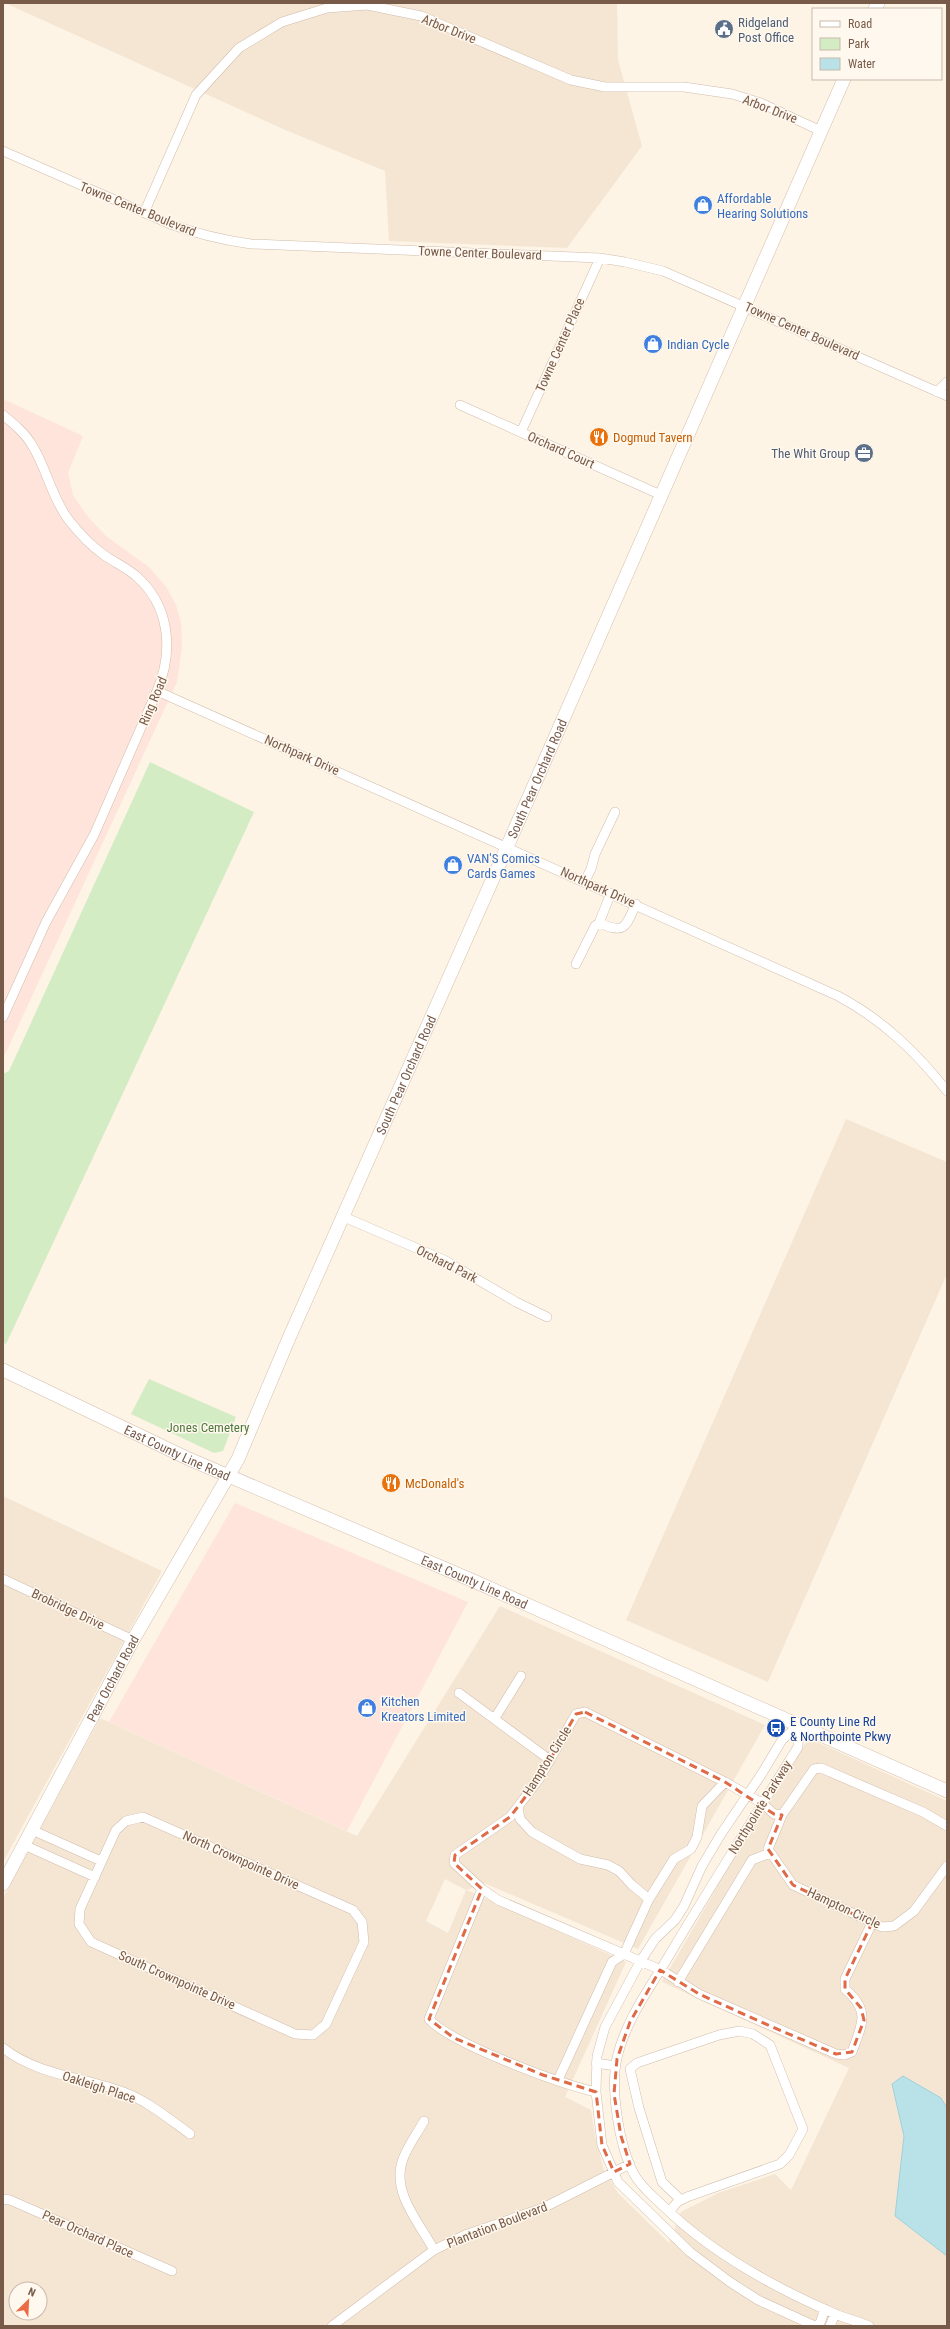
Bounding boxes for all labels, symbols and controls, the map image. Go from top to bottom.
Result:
legend [812,8,942,80]
street label: Arbor Drive [420,11,478,47]
place label: Ridgeland Post Office [738,15,794,45]
text: Road [848,17,872,31]
public building icon: Ridgeland Post Office [713,18,735,40]
text: Park [848,37,870,51]
text: Water [848,57,876,71]
street label: Arbor Drive [741,92,799,126]
street label: Towne Center Boulevard [78,179,198,239]
place label: Affordable Hearing Solutions [717,191,808,221]
shop icon: Affordable Hearing Solutions [692,194,714,216]
street label: Towne Center Boulevard [418,243,542,263]
street label: Towne Center Place [532,296,588,394]
street label: Towne Center Boulevard [742,299,862,363]
shop icon: Indian Cycle [642,333,664,355]
place label: Indian Cycle [667,337,729,352]
restaurant icon: Dogmud Tavern [588,426,610,448]
street label: Orchard Court [525,429,597,472]
place label: Dogmud Tavern [613,430,693,445]
office icon: The Whit Group [853,442,875,464]
place label: The Whit Group [771,446,850,461]
street label: Ring Road [136,674,170,728]
street label: South Pear Orchard Road [504,717,570,840]
street label: Northpark Drive [262,732,342,778]
place label: VAN'S Comics Cards Games [467,851,540,881]
shop icon: VAN'S Comics Cards Games [442,854,464,876]
street label: Northpark Drive [558,864,638,910]
street label: South Pear Orchard Road [373,1013,439,1137]
street label: Orchard Park [414,1242,480,1286]
park label: Jones Cemetery [167,1420,250,1435]
street label: East County Line Road [122,1422,233,1483]
restaurant icon: McDonald's [380,1472,402,1494]
place label: McDonald's [405,1476,464,1491]
street label: East County Line Road [419,1552,530,1612]
street label: Brobridge Drive [29,1586,107,1632]
street label: Pear Orchard Road [83,1632,142,1724]
place label: Kitchen Kreators Limited [381,1694,466,1724]
shop icon: Kitchen Kreators Limited [356,1697,378,1719]
place label: E County Line Rd & Northpointe Pkwy [790,1714,892,1744]
bus stop icon: E County Line Rd & Northpointe Pkwy [765,1717,787,1739]
street label: Hampton Circle [520,1723,574,1799]
street label: Northpointe Parkway [725,1757,795,1856]
street label: North Crownpointe Drive [181,1828,301,1892]
street label: Hampton Circle [805,1884,883,1932]
street label: South Crownpointe Drive [116,1947,238,2013]
street label: Oakleigh Place [60,2068,138,2106]
street label: Plantation Boulevard [445,2199,549,2251]
street label: Pear Orchard Place [40,2207,136,2261]
north arrow [8,2281,48,2321]
text: N [26,2285,38,2300]

